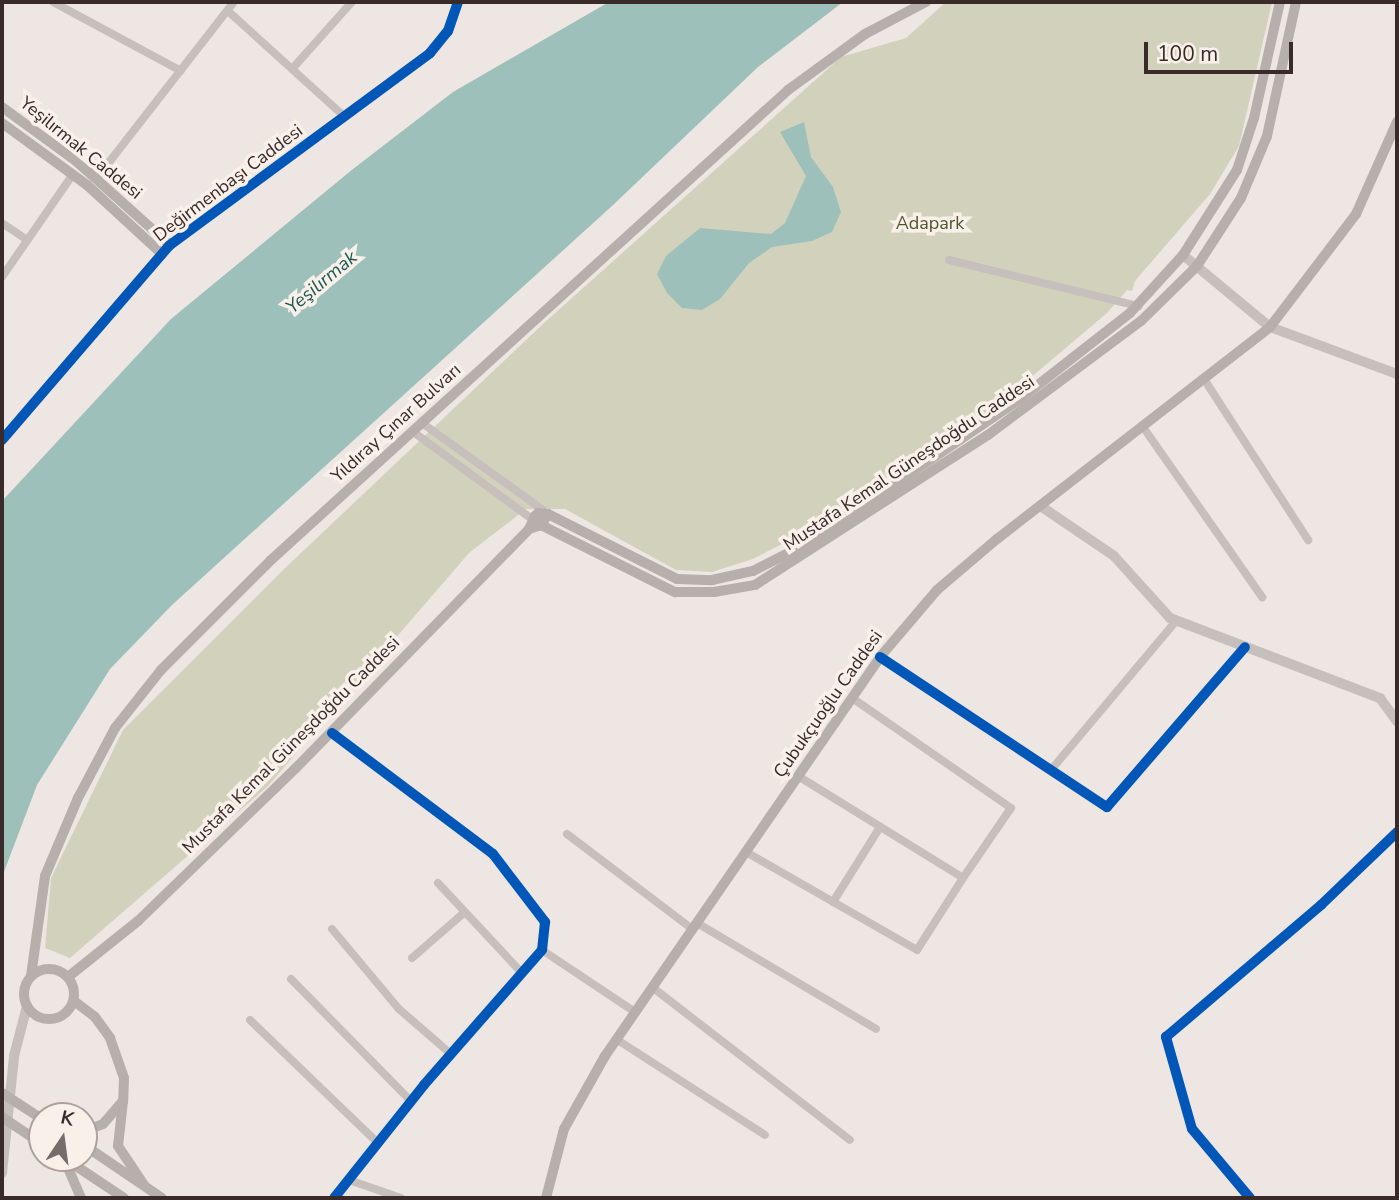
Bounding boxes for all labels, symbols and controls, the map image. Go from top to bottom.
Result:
scale bar [1147,28,1296,72]
text: 100 m [1157,40,1218,68]
street label: Yeşilırmak Caddesi [16,92,146,204]
street label: Değirmenbaşı Caddesi [149,120,307,246]
park label: Adapark [896,212,964,234]
water label: Yeşilırmak [282,247,362,319]
street label: Yıldıray Çınar Bulvarı [327,359,465,487]
street label: Mustafa Kemal Güneşdoğdu Caddesi [779,371,1039,555]
street label: Çubukçuoğlu Caddesi [769,626,887,782]
street label: Mustafa Kemal Güneşdoğdu Caddesi [178,632,404,858]
north arrow [28,1102,98,1172]
text: K [58,1104,76,1133]

